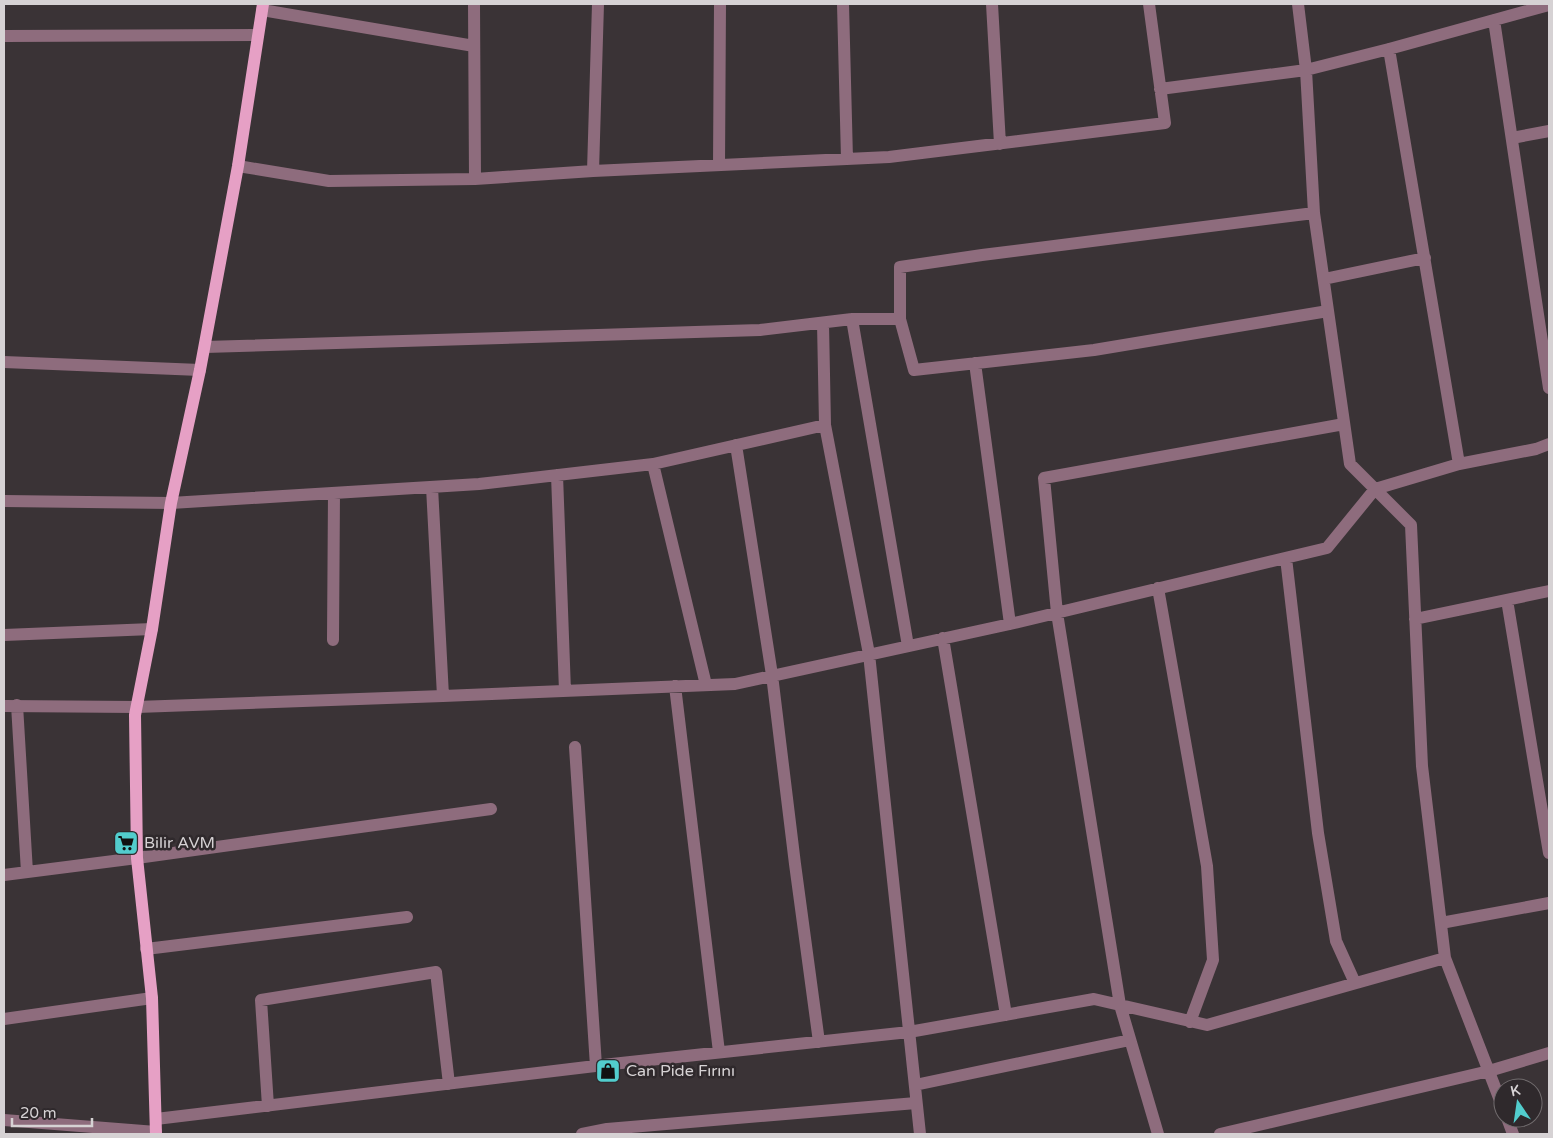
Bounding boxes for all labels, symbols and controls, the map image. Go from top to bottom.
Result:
supermarket icon: Bilir AVM [113,830,139,856]
place label: Bilir AVM [144,833,215,853]
shop icon: Can Pide Fırını [595,1058,621,1084]
place label: Can Pide Fırını [626,1061,735,1081]
north arrow [1493,1078,1543,1128]
text: K [1509,1081,1522,1100]
scale bar [12,1096,92,1128]
text: 20 m [20,1104,57,1122]

